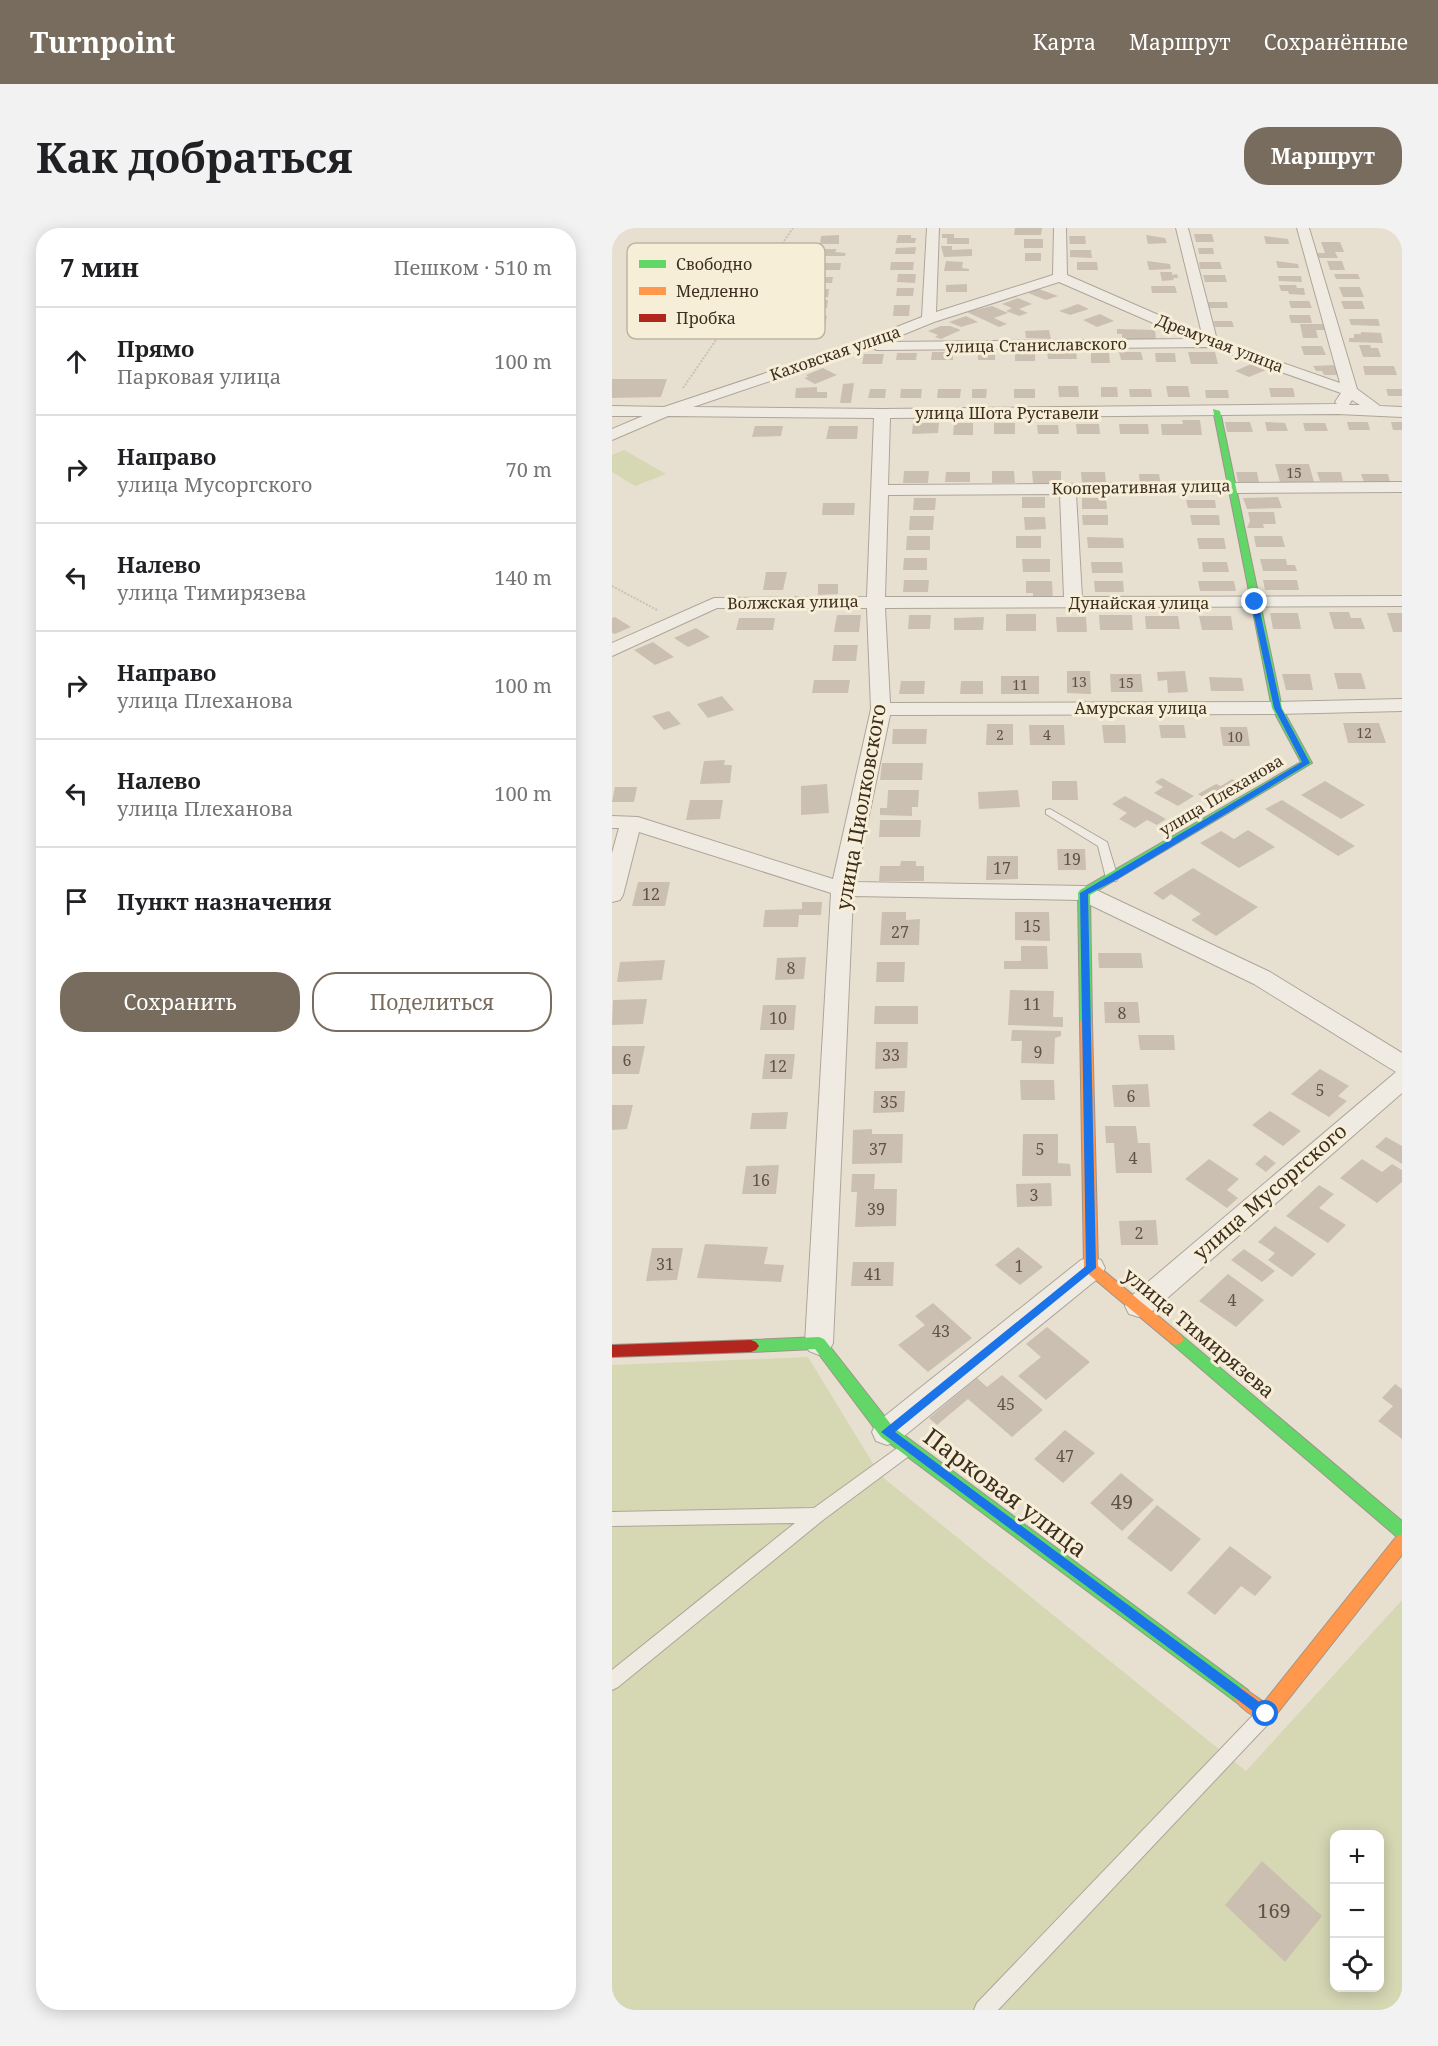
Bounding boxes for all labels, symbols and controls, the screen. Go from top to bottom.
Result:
text: Turnpoint [30,23,175,61]
text: Карта [1033,28,1096,56]
text: Маршрут [1129,28,1231,56]
text: Сохранённые [1264,28,1408,56]
button: Маршрут [1244,127,1402,185]
text: Как добраться [36,128,353,185]
legend [627,243,825,339]
text: 7 мин [60,249,139,285]
text: Свободно [676,253,752,275]
text: Пешком · 510 m [394,254,552,281]
text: Медленно [676,280,759,302]
text: Пробка [676,307,736,329]
street label: Дремучая улица [1153,309,1287,377]
street label: Каховская улица [767,320,903,386]
street label: улица Станиславского [945,332,1127,358]
text: Прямо [117,333,194,363]
icon: ahead [60,345,93,378]
text: 100 m [494,348,552,375]
text: Парковая улица [117,363,281,390]
street label: улица Шота Руставели [915,402,1099,424]
text: Направо [117,441,216,471]
icon: right [60,453,93,486]
text: 70 m [506,456,552,483]
house number: 15 [1286,463,1302,482]
text: улица Мусоргского [117,471,312,498]
street label: Кооперативная улица [1051,474,1231,500]
text: Налево [117,549,201,579]
icon: left [60,561,93,594]
text: 140 m [494,564,552,591]
text: улица Тимирязева [117,579,307,606]
route end [1241,588,1267,614]
street label: Волжская улица [727,590,859,614]
street label: Дунайская улица [1069,592,1209,614]
text: Направо [117,657,216,687]
icon: right [60,669,93,702]
text: 100 m [494,672,552,699]
house number: 13 [1071,672,1087,691]
house number: 15 [1118,673,1134,692]
house number: 11 [1012,675,1028,694]
text: улица Плеханова [117,687,293,714]
street label: Амурская улица [1075,697,1207,719]
street label: улица Циолковского [829,702,892,912]
house number: 12 [1356,723,1372,742]
house number: 2 [996,725,1004,744]
house number: 4 [1043,725,1051,744]
house number: 10 [1227,727,1243,746]
street label: улица Плеханова [1155,749,1287,841]
text: Налево [117,765,201,795]
icon: left [60,777,93,810]
text: 100 m [494,780,552,807]
text: улица Плеханова [117,795,293,822]
house number: 19 [1063,848,1081,870]
house number: 17 [993,857,1011,879]
house number: 12 [642,883,660,905]
icon: arrive [60,885,93,918]
text: Пункт назначения [117,886,331,916]
house number: 15 [1023,915,1041,937]
house number: 27 [891,921,909,943]
house number: 8 [787,957,796,979]
button: Сохранить [60,972,300,1032]
button: Поделиться [312,972,552,1032]
house number: 11 [1023,993,1041,1015]
house number: 8 [1118,1002,1127,1024]
house number: 10 [769,1007,787,1029]
house number: 9 [1034,1041,1042,1063]
house number: 33 [882,1044,900,1066]
house number: 6 [623,1049,632,1071]
house number: 12 [769,1055,787,1077]
house number: 5 [1316,1079,1324,1101]
house number: 6 [1127,1085,1136,1107]
house number: 35 [880,1091,898,1113]
street label: улица Мусоргского [1187,1117,1352,1266]
house number: 37 [869,1138,887,1160]
house number: 5 [1036,1138,1044,1160]
house number: 4 [1129,1147,1138,1169]
house number: 16 [752,1169,770,1191]
house number: 3 [1030,1184,1039,1206]
house number: 39 [867,1198,885,1220]
house number: 2 [1135,1222,1143,1244]
house number: 31 [656,1253,674,1275]
house number: 1 [1015,1255,1023,1277]
street label: улица Тимирязева [1118,1261,1281,1404]
house number: 41 [864,1263,882,1285]
house number: 4 [1228,1289,1237,1311]
house number: 43 [932,1320,950,1342]
house number: 45 [997,1393,1015,1415]
street label: Парковая улица [917,1419,1094,1564]
house number: 47 [1056,1445,1074,1467]
house number: 49 [1111,1488,1133,1515]
route start [1252,1700,1278,1726]
map controls [1330,1830,1384,1992]
button: + [1330,1830,1384,1884]
button: − [1330,1884,1384,1938]
house number: 169 [1257,1897,1291,1924]
button: locate [1330,1938,1384,1992]

